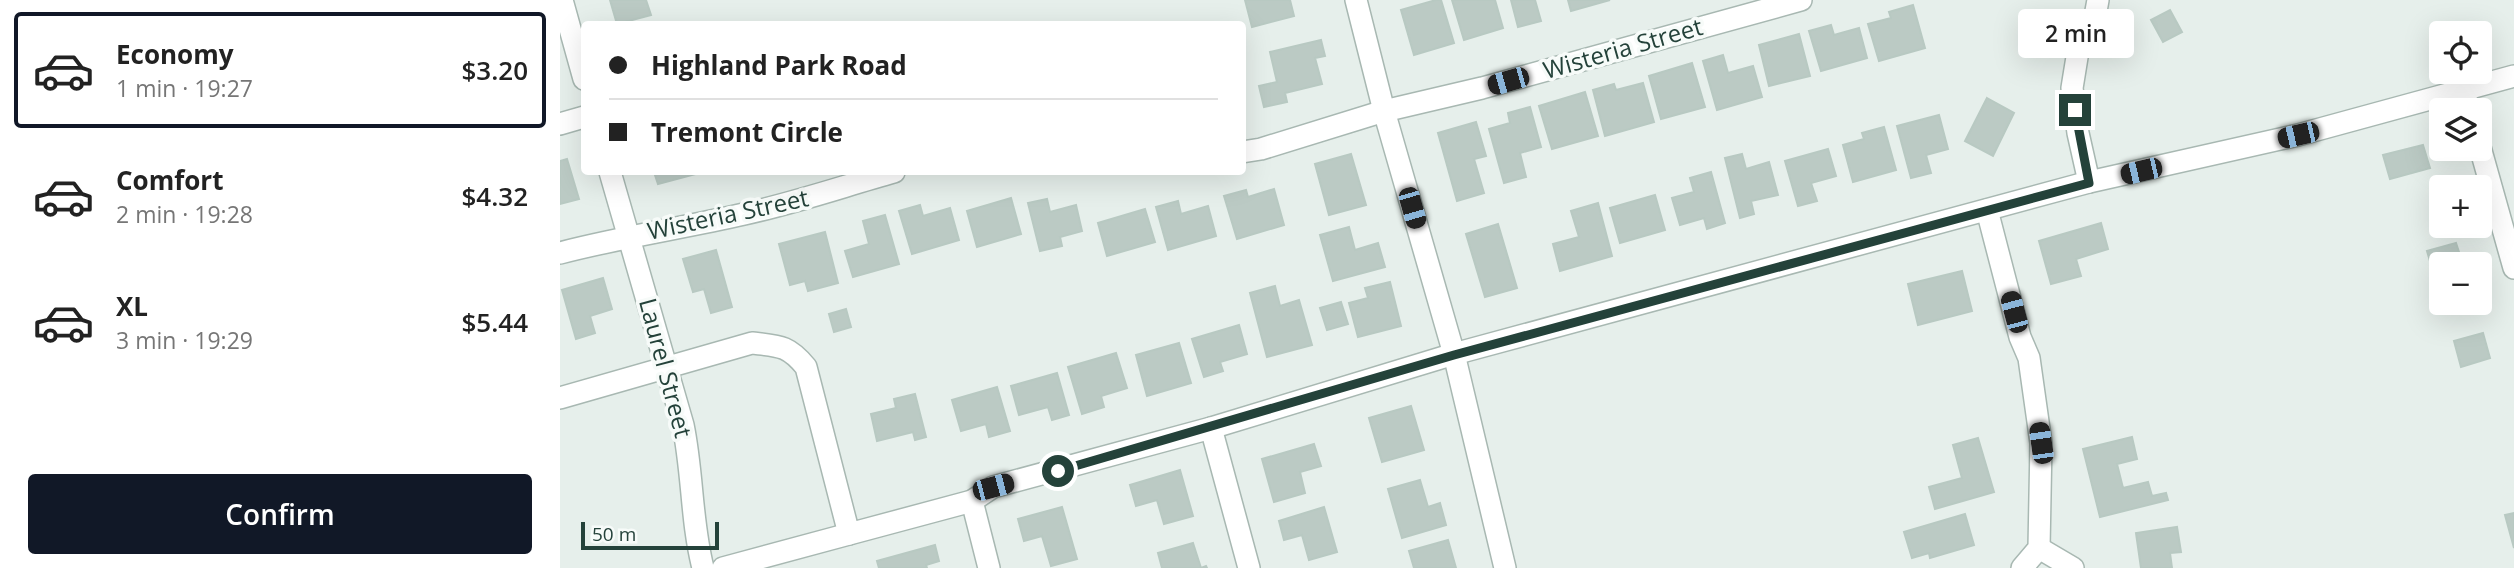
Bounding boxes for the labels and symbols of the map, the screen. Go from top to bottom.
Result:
callout: 2 min [2017,8,2133,57]
street label: Wisteria Street [1539,9,1706,86]
car [1485,65,1532,97]
route end [2059,94,2091,126]
car [2276,120,2321,150]
car [2119,156,2164,186]
street label: Wisteria Street [644,180,811,247]
car [1397,185,1428,231]
car [1999,289,2030,335]
street label: Laurel Street [632,294,701,441]
car [2028,421,2055,465]
route start [1042,455,1074,487]
car [970,471,1017,503]
scale bar [581,519,719,551]

